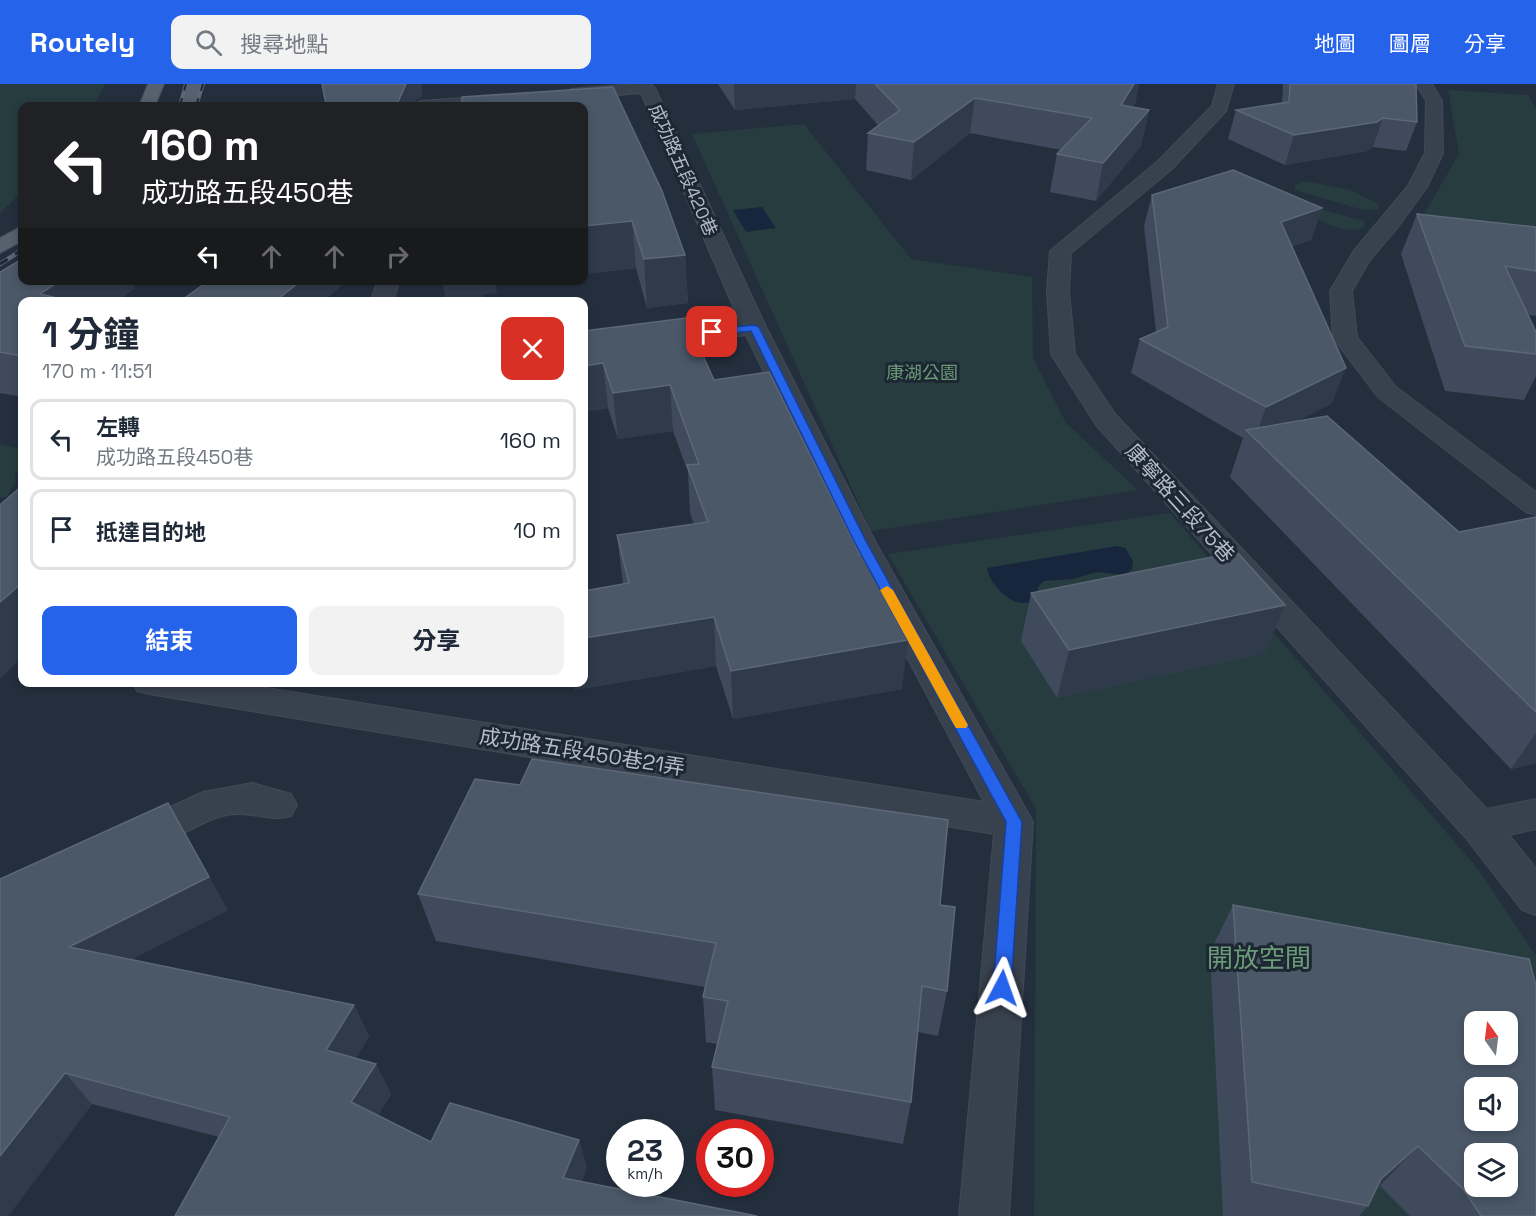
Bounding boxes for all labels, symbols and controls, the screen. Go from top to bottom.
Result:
search box [171,15,591,69]
text: Routely [30,24,135,60]
icon: search [192,26,225,59]
text: 搜尋地點 [240,30,328,58]
text: 地圖 [1314,30,1356,57]
text: 圖層 [1389,30,1431,57]
text: 分享 [1464,30,1506,57]
street label: 成功路五段420巷 [644,100,723,239]
text: 160 m [141,119,260,172]
icon: left [42,126,120,204]
text: 成功路五段450巷 [141,175,353,210]
icon: left [192,240,225,273]
icon: ahead [255,240,288,273]
icon: ahead [318,240,351,273]
icon: right [381,240,414,273]
pin [686,306,737,357]
text: 1 分鐘 [42,312,139,358]
icon: arrive [695,315,728,348]
button: close [501,317,564,380]
text: 170 m · 11:51 [42,358,153,384]
park label: 康湖公園 [886,361,958,384]
text: 左轉 [96,413,140,441]
icon: left [45,423,78,456]
text: 160 m [500,426,561,454]
street label: 康寧路三段75巷 [1120,438,1241,568]
text: 成功路五段450巷 [96,444,253,470]
icon: arrive [45,513,78,546]
text: 10 m [513,516,561,544]
text: 抵達目的地 [96,518,206,546]
button: 結束 [42,606,297,675]
button: 分享 [309,606,564,675]
street label: 成功路五段450巷21弄 [477,722,687,781]
park label: 開放空間 [1207,941,1311,975]
position arrow [970,956,1034,1020]
north arrow [1464,1011,1518,1065]
map controls [1464,1011,1518,1197]
button: sound [1464,1077,1518,1131]
speed limit sign: 30 [696,1119,774,1197]
text: 23 [627,1131,663,1170]
button: layers [1464,1143,1518,1197]
text: km/h [627,1164,663,1183]

